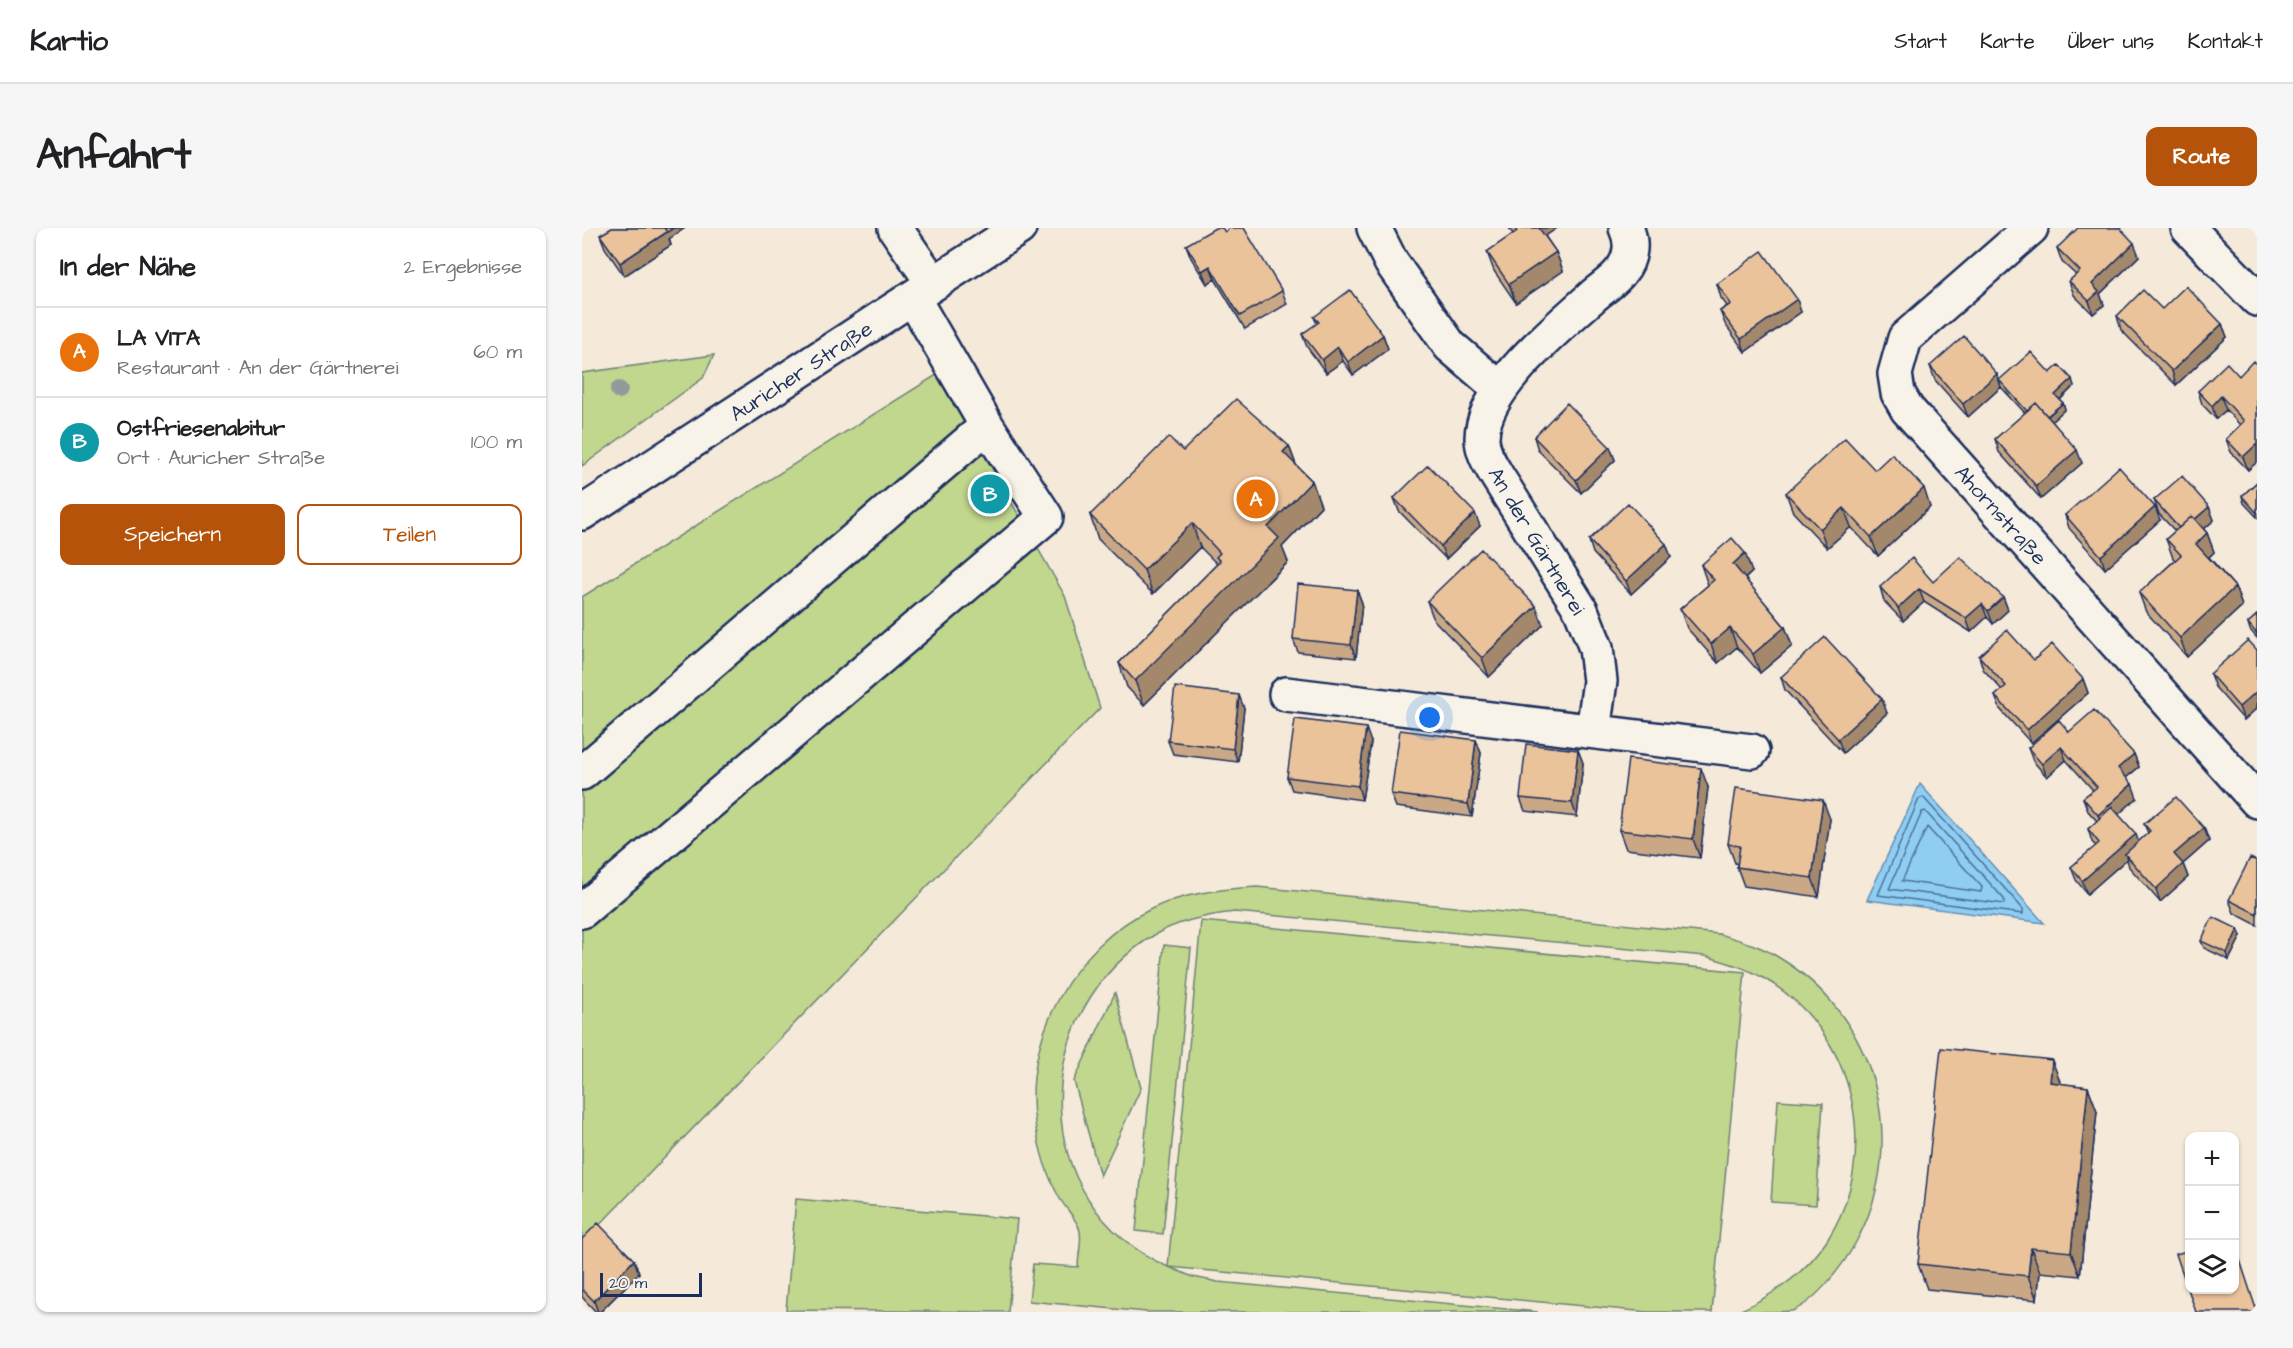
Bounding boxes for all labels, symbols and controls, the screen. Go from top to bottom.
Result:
text: Kartio [30,22,108,61]
text: Start [1894,27,1947,56]
text: Karte [1980,27,2035,56]
text: Über uns [2068,27,2154,56]
text: Kontakt [2187,27,2263,56]
text: Anfahrt [36,127,191,185]
button: Route [2146,127,2257,186]
text: In der Nähe [60,249,196,285]
text: 2 Ergebnisse [403,253,522,281]
street label: Auricher Straße [724,314,878,428]
text: LA VITA [117,323,200,354]
text: A [73,338,86,366]
text: 60 m [473,338,522,366]
text: Restaurant · An der Gärtnerei [117,354,398,382]
text: Ostfriesenabitur [117,413,285,444]
text: B [72,428,87,456]
text: 100 m [471,428,522,456]
text: Ort · Auricher Straße [117,444,325,472]
street label: Ahornstraße [1948,459,2053,572]
street label: An der Gärtnerei [1481,462,1592,621]
pin: B [970,472,1010,516]
pin: A [1236,476,1276,522]
button: Speichern [60,504,285,565]
button: Teilen [297,504,522,565]
your location [1415,703,1444,732]
map controls [2185,1132,2239,1294]
button: + [2185,1132,2239,1186]
button: − [2185,1186,2239,1240]
button: layers [2185,1240,2239,1294]
scale bar [600,1270,702,1298]
text: 20 m [609,1272,647,1294]

